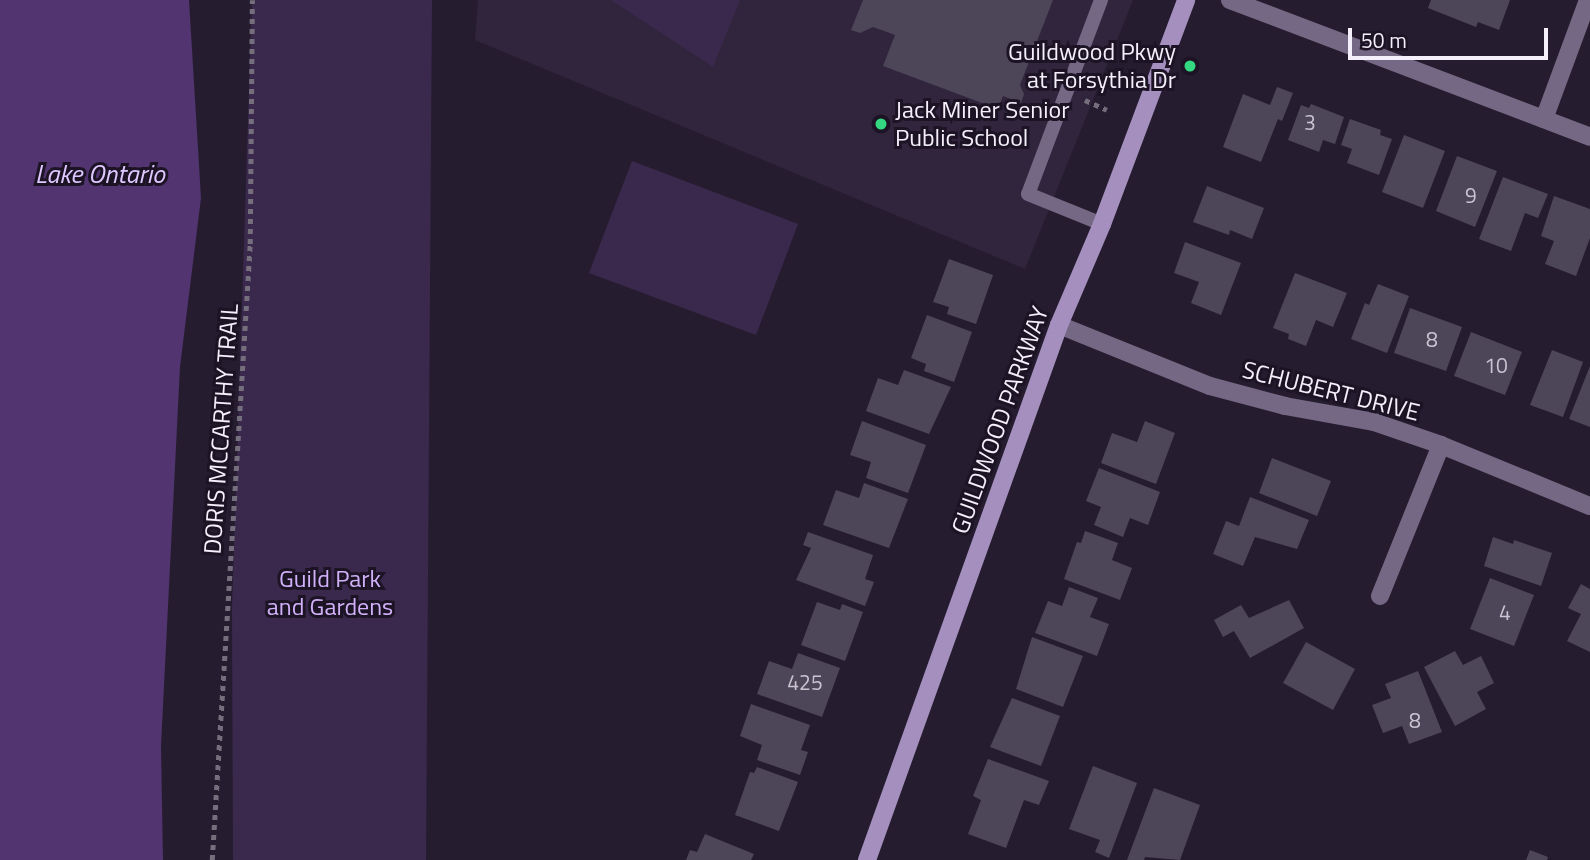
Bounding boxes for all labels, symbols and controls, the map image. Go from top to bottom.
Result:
scale bar [1352,14,1552,58]
text: 50 m [1361,24,1407,56]
place label: Guildwood Pkwy at Forsythia Dr [1008,38,1176,94]
marker: Guildwood Pkwy at Forsythia Dr [1182,58,1198,74]
place label: Jack Miner Senior Public School [895,96,1069,152]
house number: 3 [1304,109,1316,135]
marker: Jack Miner Senior Public School [873,116,889,132]
water label: Lake Ontario [35,158,165,190]
house number: 9 [1465,182,1477,208]
street label: GUILDWOOD PARKWAY [945,302,1055,538]
street label: DORIS MCCARTHY TRAIL [198,303,244,555]
house number: 8 [1426,326,1438,352]
house number: 10 [1484,352,1508,378]
street label: SCHUBERT DRIVE [1239,355,1423,427]
park label: Guild Park and Gardens [267,565,393,621]
house number: 4 [1499,599,1511,625]
house number: 425 [787,669,823,695]
house number: 8 [1409,707,1421,733]

